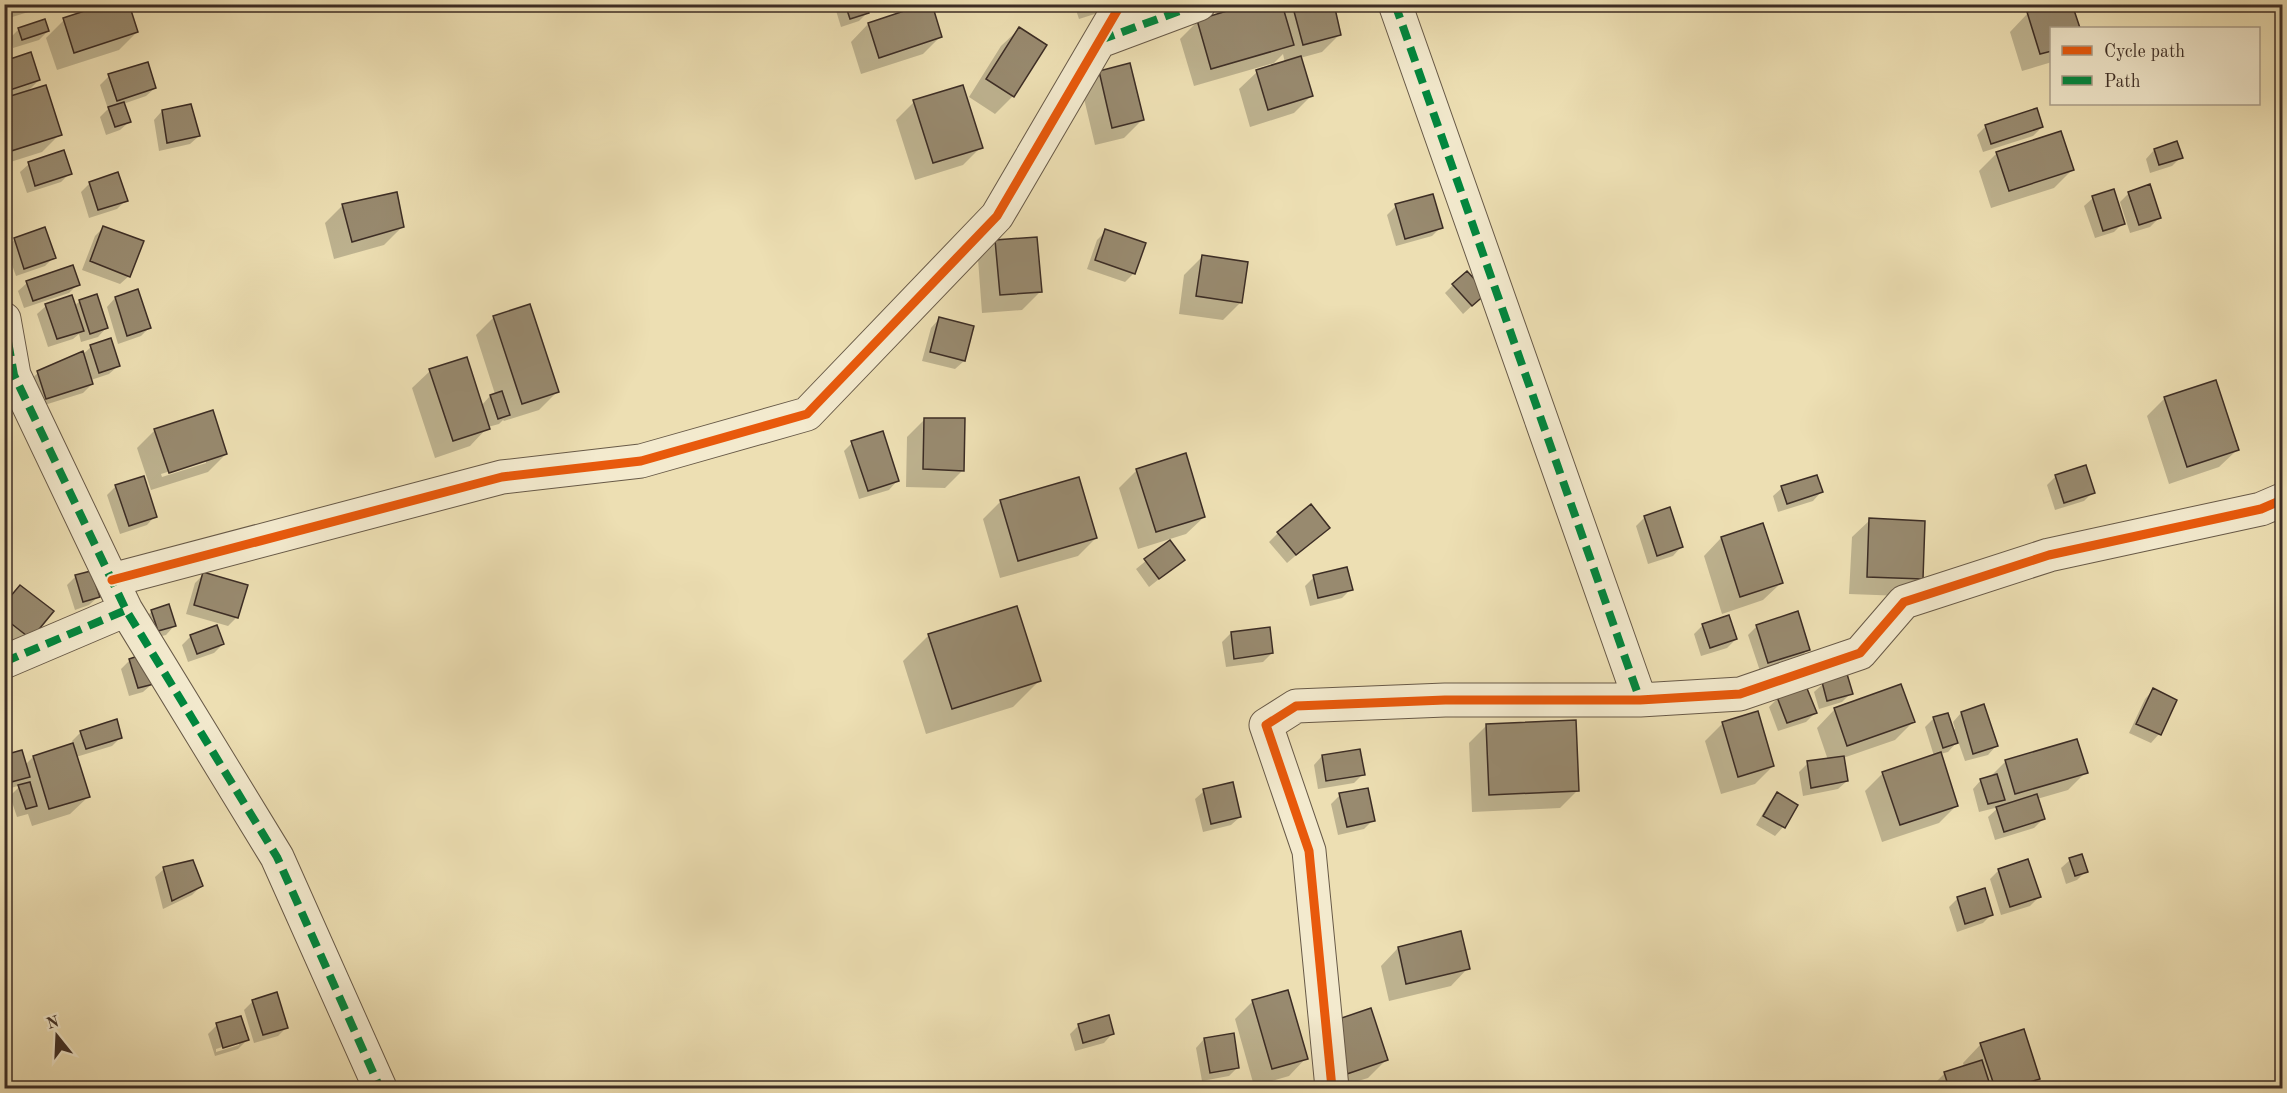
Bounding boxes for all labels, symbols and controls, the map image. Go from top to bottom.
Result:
legend [2050,27,2260,105]
text: Cycle path [2104,43,2185,61]
text: Path [2104,73,2141,91]
north arrow [27,1006,87,1066]
text: N [45,1014,62,1033]

